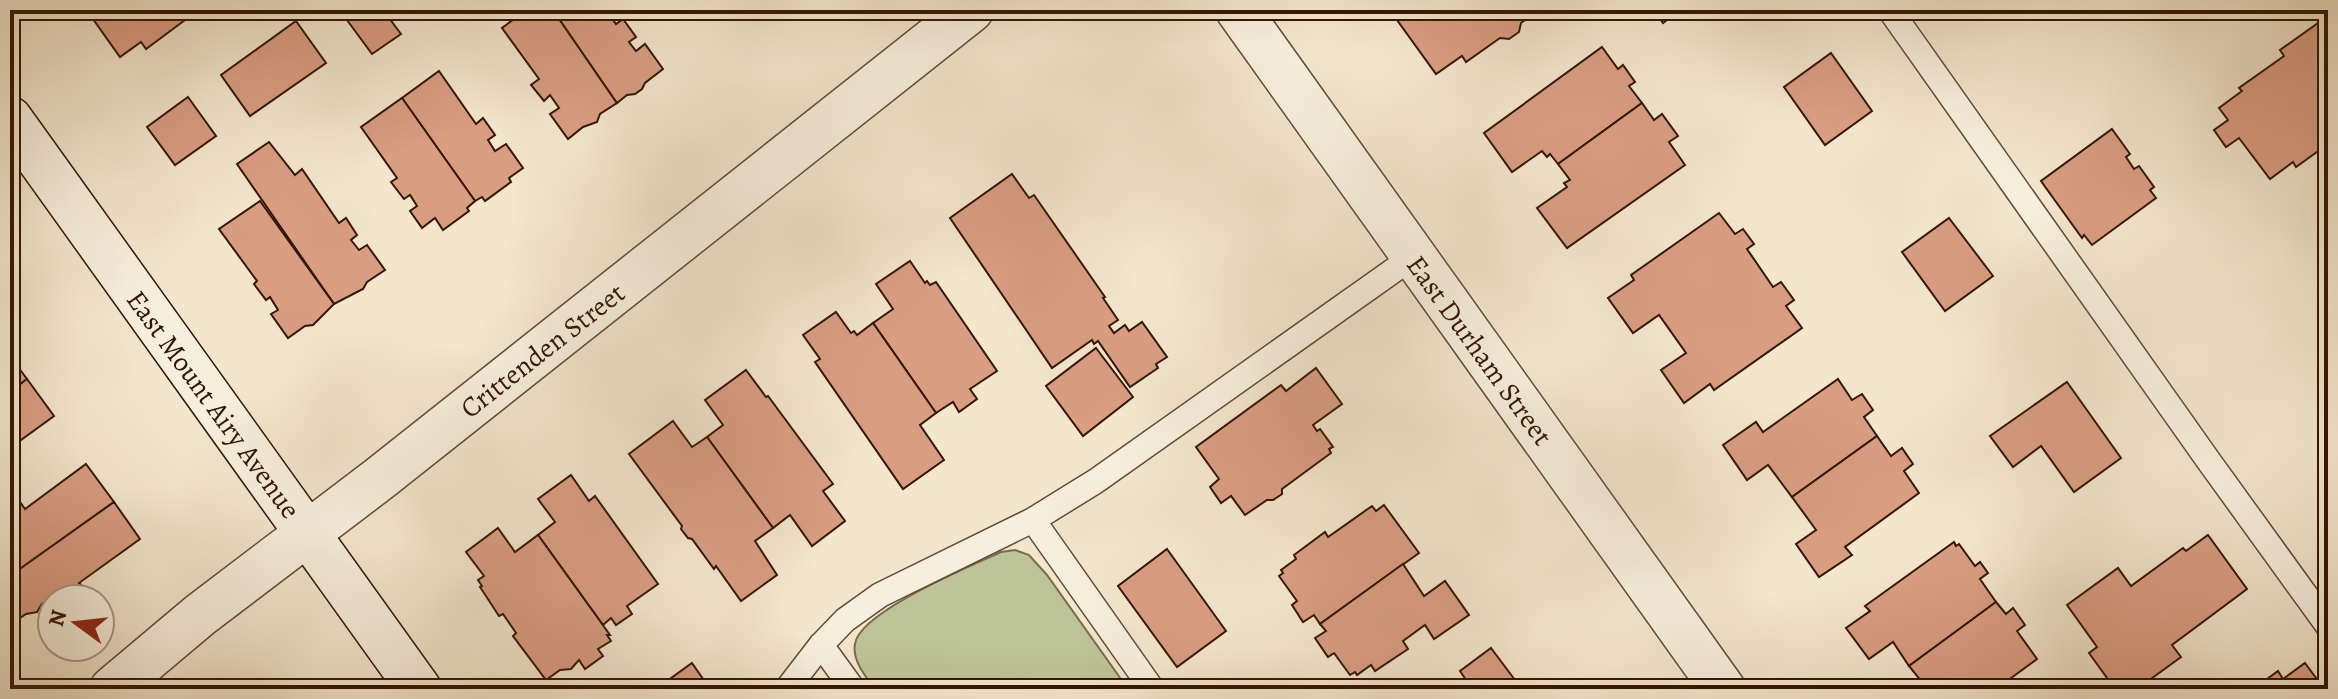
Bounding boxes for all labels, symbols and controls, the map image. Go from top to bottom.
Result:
street label: East Durham Street [1397,248,1561,453]
street label: Crittenden Street [452,274,633,427]
street label: East Mount Airy Avenue [117,283,309,526]
north arrow [36,583,116,663]
text: N [41,606,74,630]

